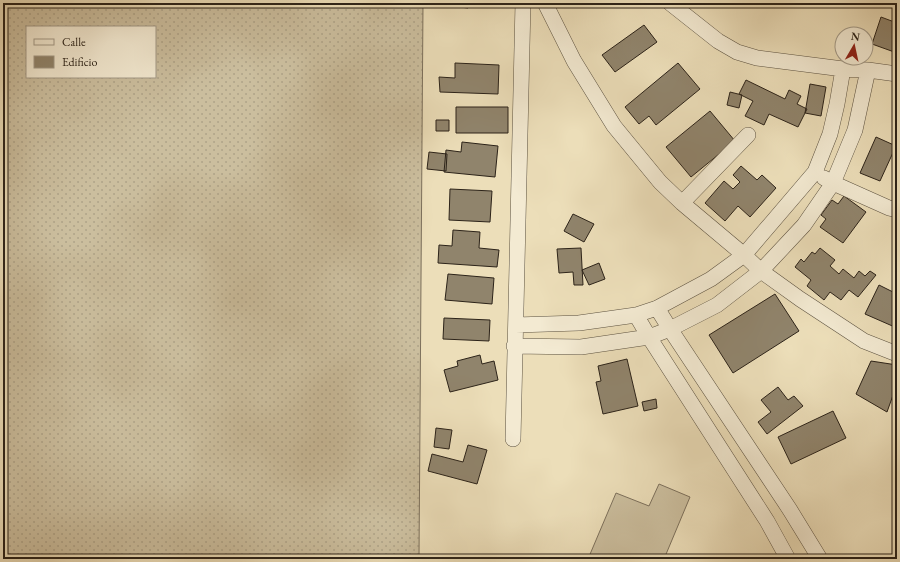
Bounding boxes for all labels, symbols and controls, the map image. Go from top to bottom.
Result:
legend [26,26,156,78]
north arrow [834,26,874,66]
text: N [850,29,861,44]
text: Calle [62,34,86,50]
text: Edificio [62,54,98,70]

